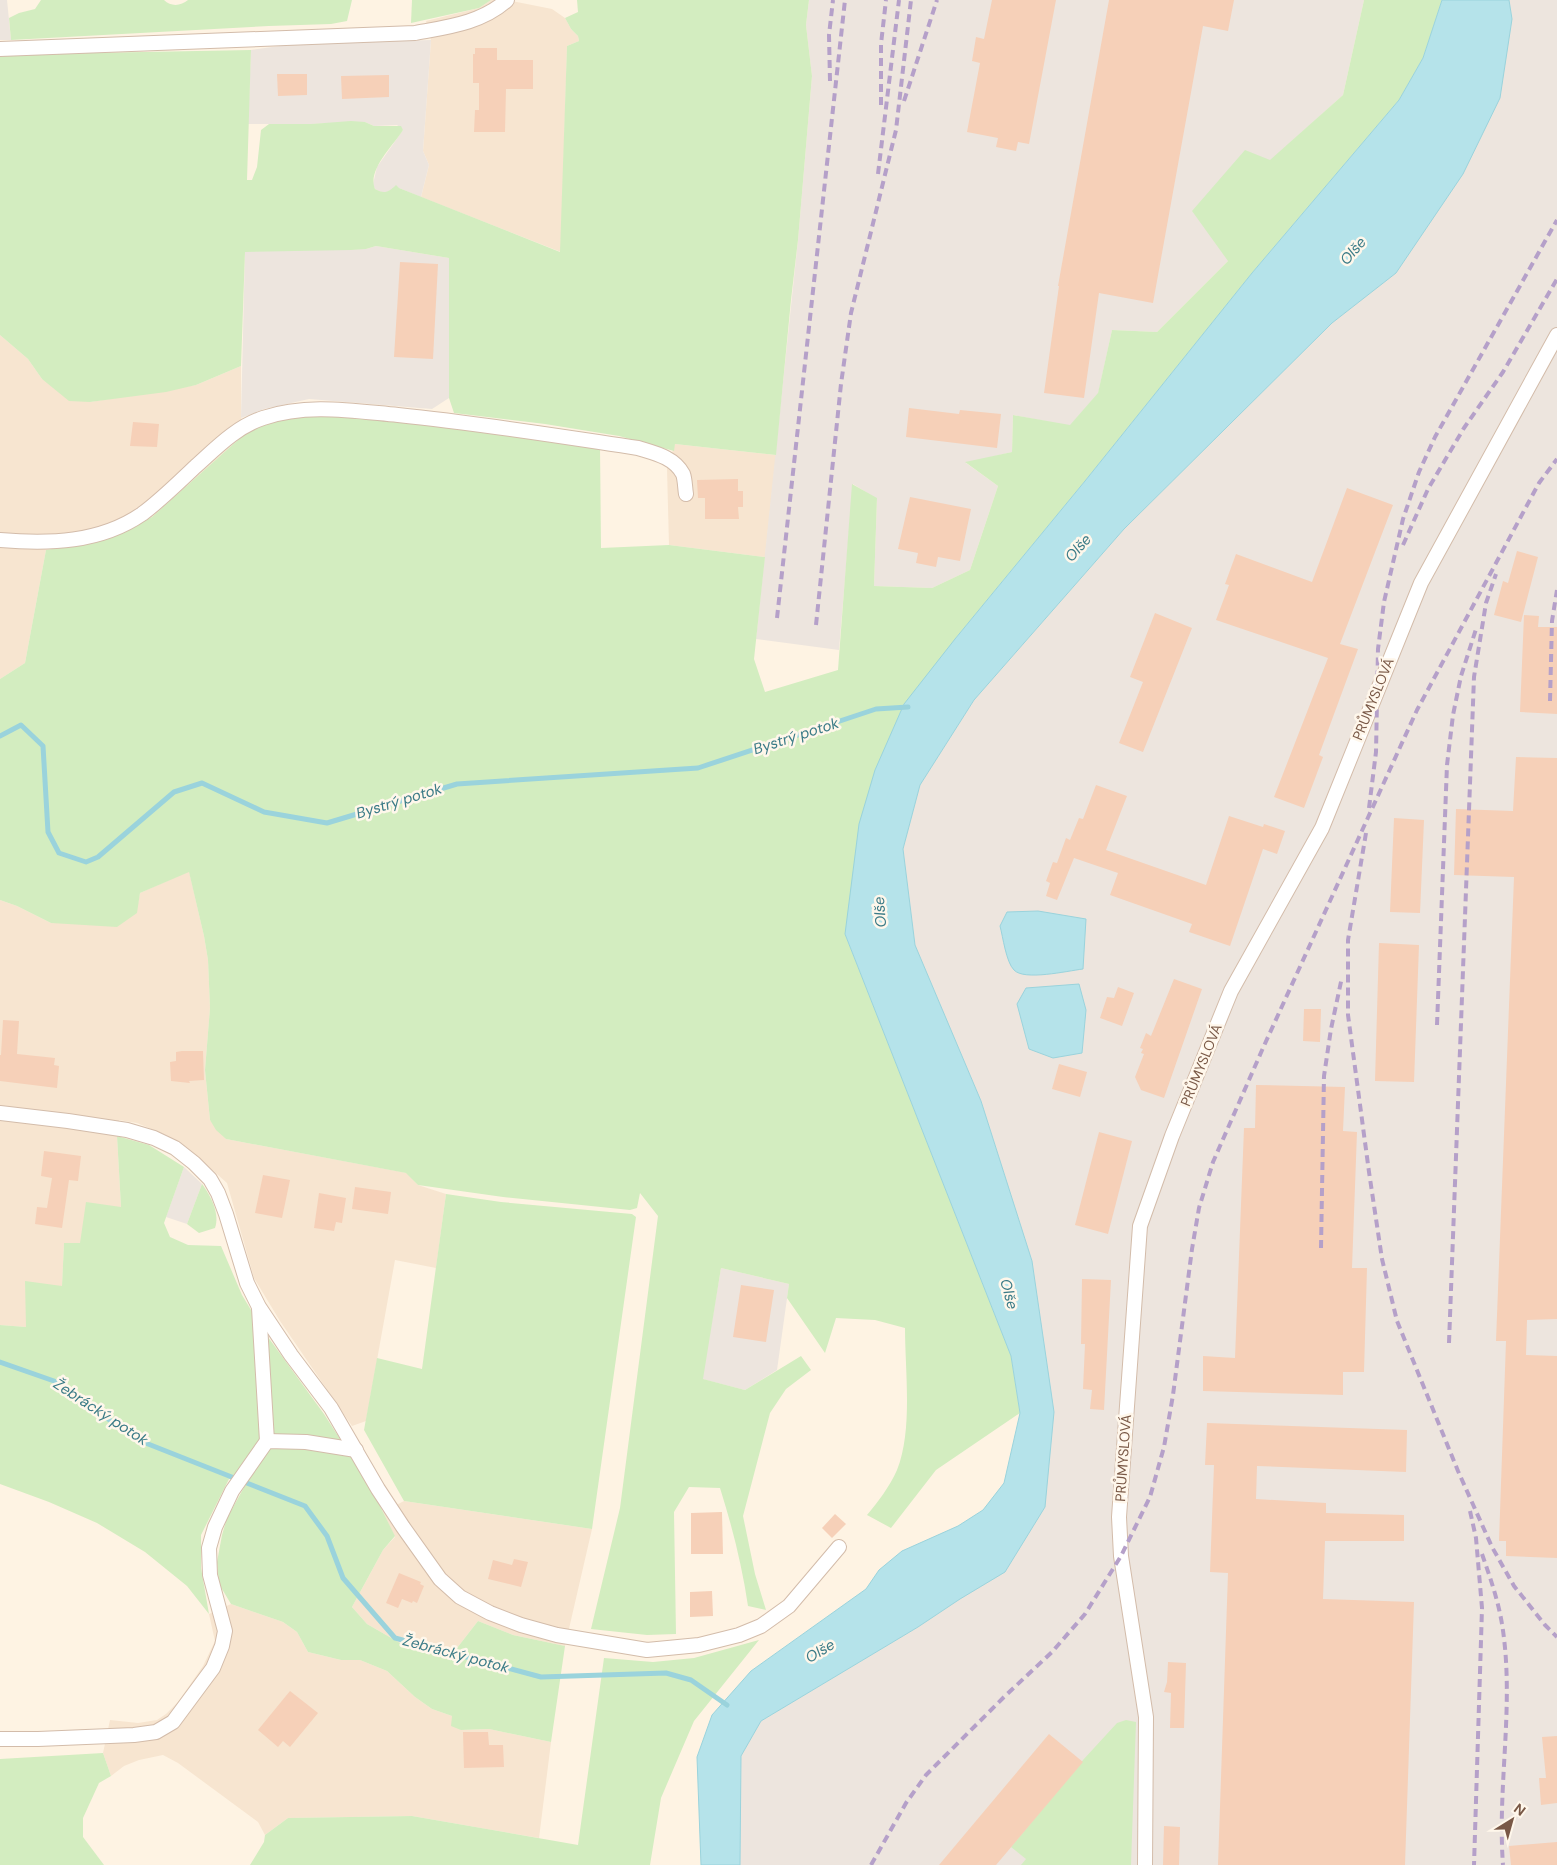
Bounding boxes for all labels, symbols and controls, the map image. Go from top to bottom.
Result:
water label: Olše [1335,232,1371,269]
water label: Olše [1060,530,1096,566]
street label: PRŮMYSLOVÁ [1348,655,1398,743]
water label: Bystrý potok [751,713,842,759]
water label: Bystrý potok [354,778,445,824]
water label: Olše [869,895,891,928]
street label: PRŮMYSLOVÁ [1176,1021,1226,1109]
water label: Olše [995,1276,1023,1312]
water label: Žebrácký potok [50,1374,152,1450]
street label: PRŮMYSLOVÁ [1111,1414,1135,1502]
water label: Žebrácký potok [401,1630,511,1678]
water label: Olše [802,1634,839,1668]
north arrow [1487,1795,1537,1845]
text: N [1510,1799,1529,1820]

